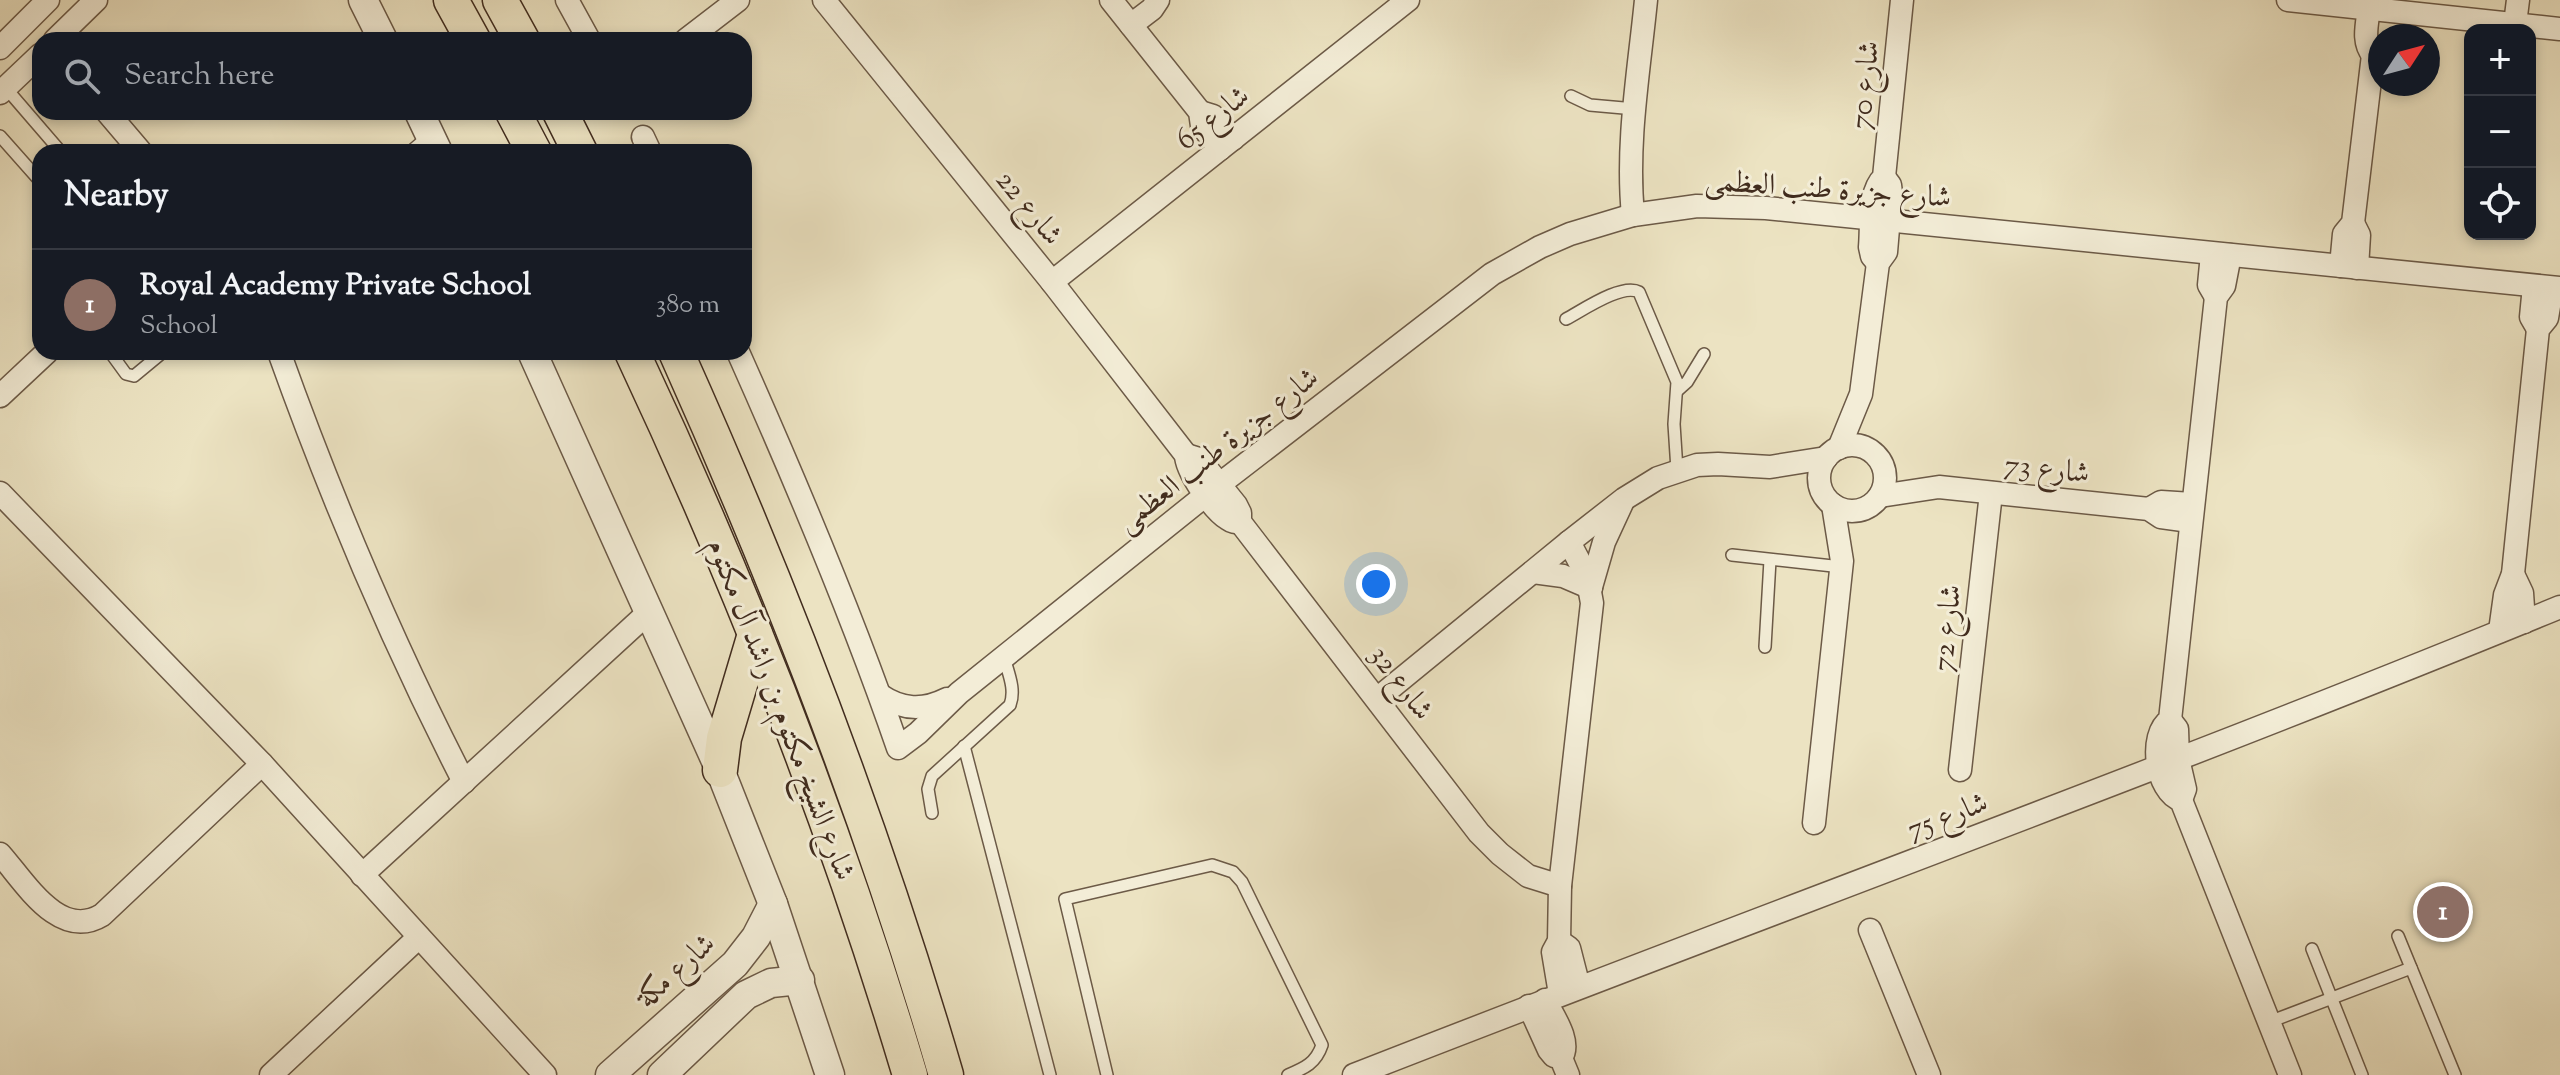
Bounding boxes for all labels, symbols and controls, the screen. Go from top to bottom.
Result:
north arrow [2368,24,2440,96]
map controls [2464,24,2536,240]
button: + [2464,24,2536,96]
search box [32,32,752,120]
street label: شارع 70 [1840,39,1894,132]
icon: search [60,54,104,98]
text: Search here [124,55,274,98]
street label: شارع 65 [1167,76,1260,162]
button: − [2464,96,2536,168]
street label: شارع جزيرة طنب العظمى [1703,160,1952,222]
street label: شارع 22 [983,161,1072,256]
button: locate [2464,168,2536,240]
text: Nearby [64,172,169,221]
text: Royal Academy Private School [140,265,531,308]
text: 1 [86,287,94,324]
text: 380 m [656,287,720,324]
text: School [140,308,218,345]
street label: شارع جزيرة طنب العظمى [1108,358,1330,545]
street label: شارع 73 [2002,445,2092,497]
street label: شارع الشيخ مكتوم بن راشد آل مكتوم [692,533,865,888]
your location [1356,564,1396,604]
street label: شارع 72 [1923,583,1975,674]
street label: شارع 32 [1357,637,1443,731]
street label: شارع 75 [1901,782,1995,853]
pin: 1 [2417,882,2469,942]
street label: شارع مكة [626,924,727,1021]

